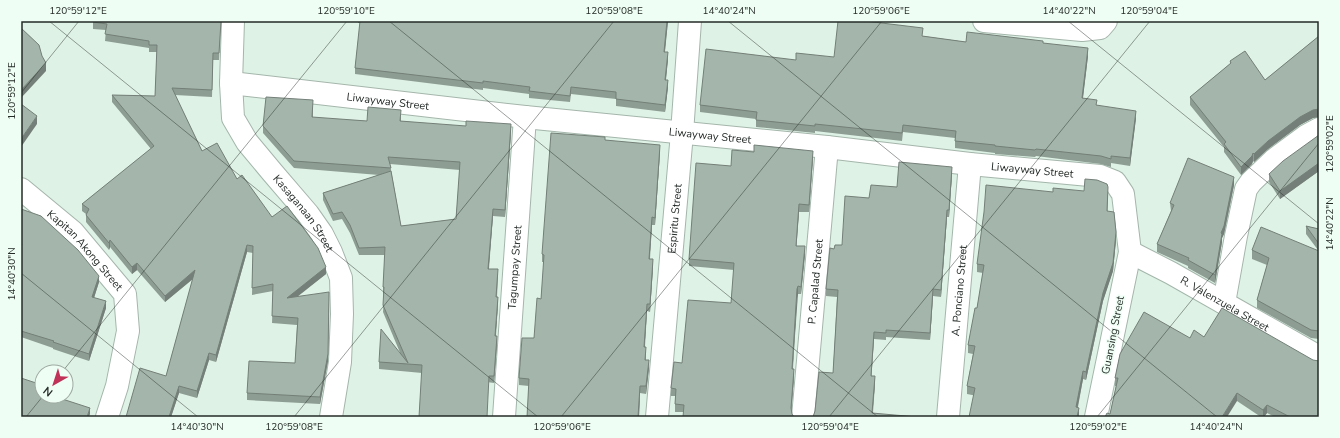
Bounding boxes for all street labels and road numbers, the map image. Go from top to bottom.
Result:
street label: Liwayway Street [346,89,430,113]
street label: Liwayway Street [668,124,752,147]
street label: Liwayway Street [990,158,1074,181]
street label: Kasaganaan Street [270,171,337,254]
street label: Espiritu Street [664,183,685,254]
street label: Kapitan Akong Street [44,206,127,294]
street label: Tagumpay Street [504,225,525,310]
street label: P. Capalad Street [804,238,826,325]
street label: A. Ponciano Street [948,244,970,337]
street label: R. Valenzuela Street [1178,272,1272,335]
street label: Guansing Street [1098,294,1128,376]

